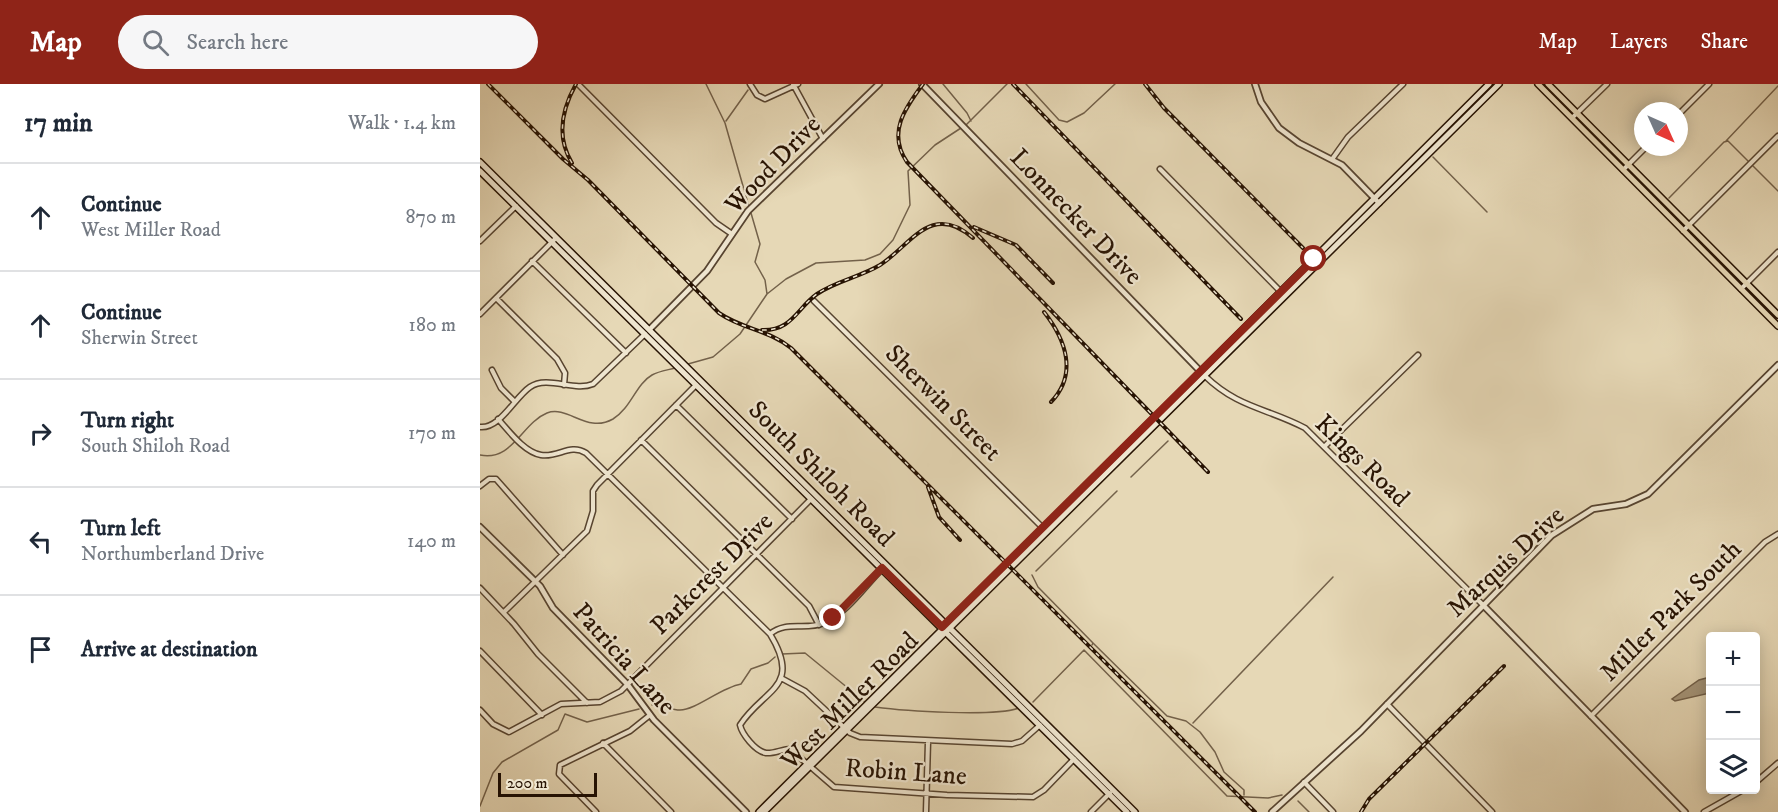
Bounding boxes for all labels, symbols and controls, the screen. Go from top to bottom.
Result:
search box [118,15,538,69]
text: Map [30,25,82,60]
icon: search [139,26,172,59]
text: Search here [187,29,288,56]
text: Map [1538,29,1577,55]
text: Layers [1610,29,1668,55]
text: Share [1701,29,1748,55]
north arrow [1634,102,1688,156]
text: 17 min [24,107,93,140]
street label: Wood Drive [717,109,828,222]
text: Walk · 1.4 km [348,111,456,136]
street label: Lonnecker Drive [1003,142,1149,292]
text: Continue [81,191,162,218]
icon: ahead [24,201,57,234]
text: 870 m [405,205,456,230]
text: West Miller Road [81,218,221,243]
route start [1300,245,1326,271]
text: Continue [81,299,162,326]
icon: ahead [24,309,57,342]
text: 180 m [409,313,456,338]
text: Sherwin Street [81,326,198,351]
street label: Sherwin Street [878,338,1008,468]
street label: South Shiloh Road [741,394,901,554]
text: Turn right [81,407,174,434]
street label: Kings Road [1308,408,1416,514]
icon: right [24,417,57,450]
text: 170 m [408,421,456,446]
text: South Shiloh Road [81,434,230,459]
street label: Marquis Drive [1440,499,1572,625]
street label: Parkcrest Drive [644,506,780,642]
text: Turn left [81,515,161,542]
icon: left [24,525,57,558]
text: 140 m [407,529,456,554]
street label: Miller Park South [1593,533,1749,689]
text: Northumberland Drive [81,542,264,567]
street label: Patricia Lane [565,596,683,722]
route end [819,604,845,630]
street label: West Miller Road [773,625,926,778]
map controls [1706,632,1760,794]
button: + [1706,632,1760,686]
icon: arrive [24,633,57,666]
text: Arrive at destination [81,636,258,663]
button: − [1706,686,1760,740]
button: layers [1706,740,1760,794]
street label: Robin Lane [844,752,968,793]
scale bar [498,770,597,798]
text: 200 m [507,773,548,793]

